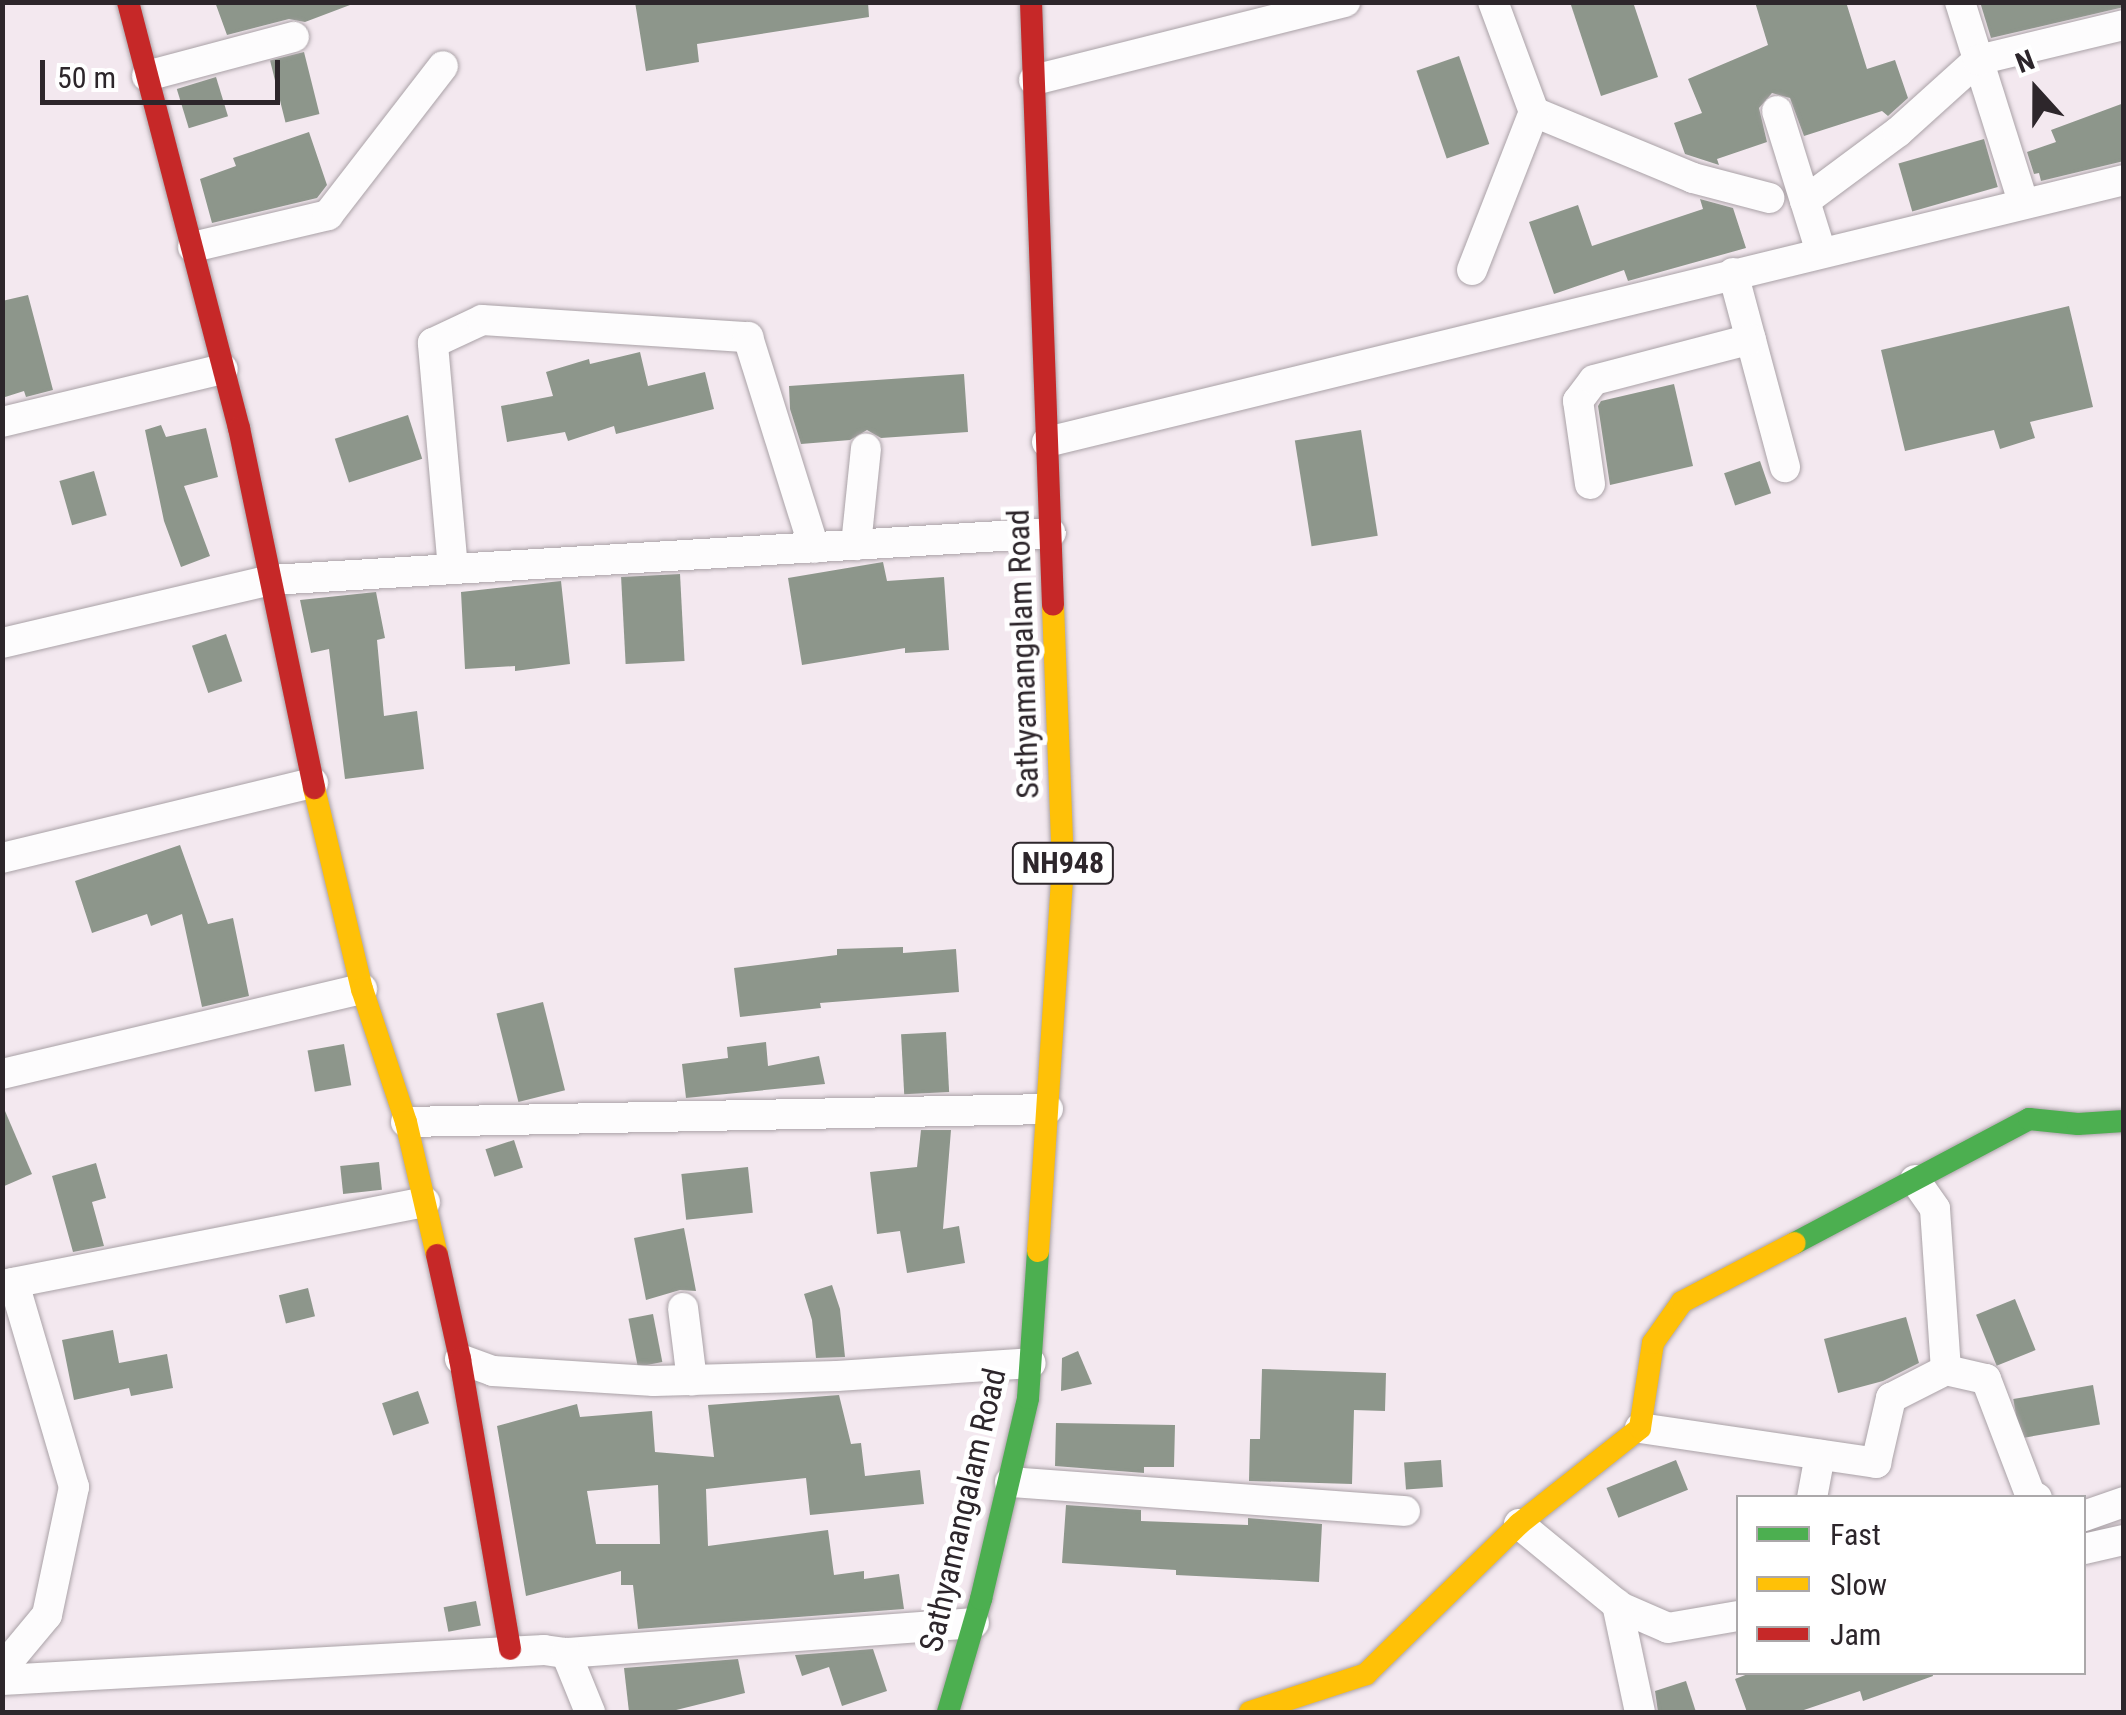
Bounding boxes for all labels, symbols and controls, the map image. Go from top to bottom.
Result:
scale bar [45,40,285,102]
north arrow [1986,40,2086,140]
text: N [2011,43,2039,80]
text: 50 m [57,60,116,95]
street label: Sathyamangalam Road [999,509,1047,799]
road number: NH948 [1010,838,1116,888]
street label: Sathyamangalam Road [912,1365,1014,1655]
legend [1736,1495,2086,1675]
text: Fast [1830,1517,1881,1552]
text: Slow [1830,1567,1887,1602]
text: Jam [1830,1617,1881,1652]

